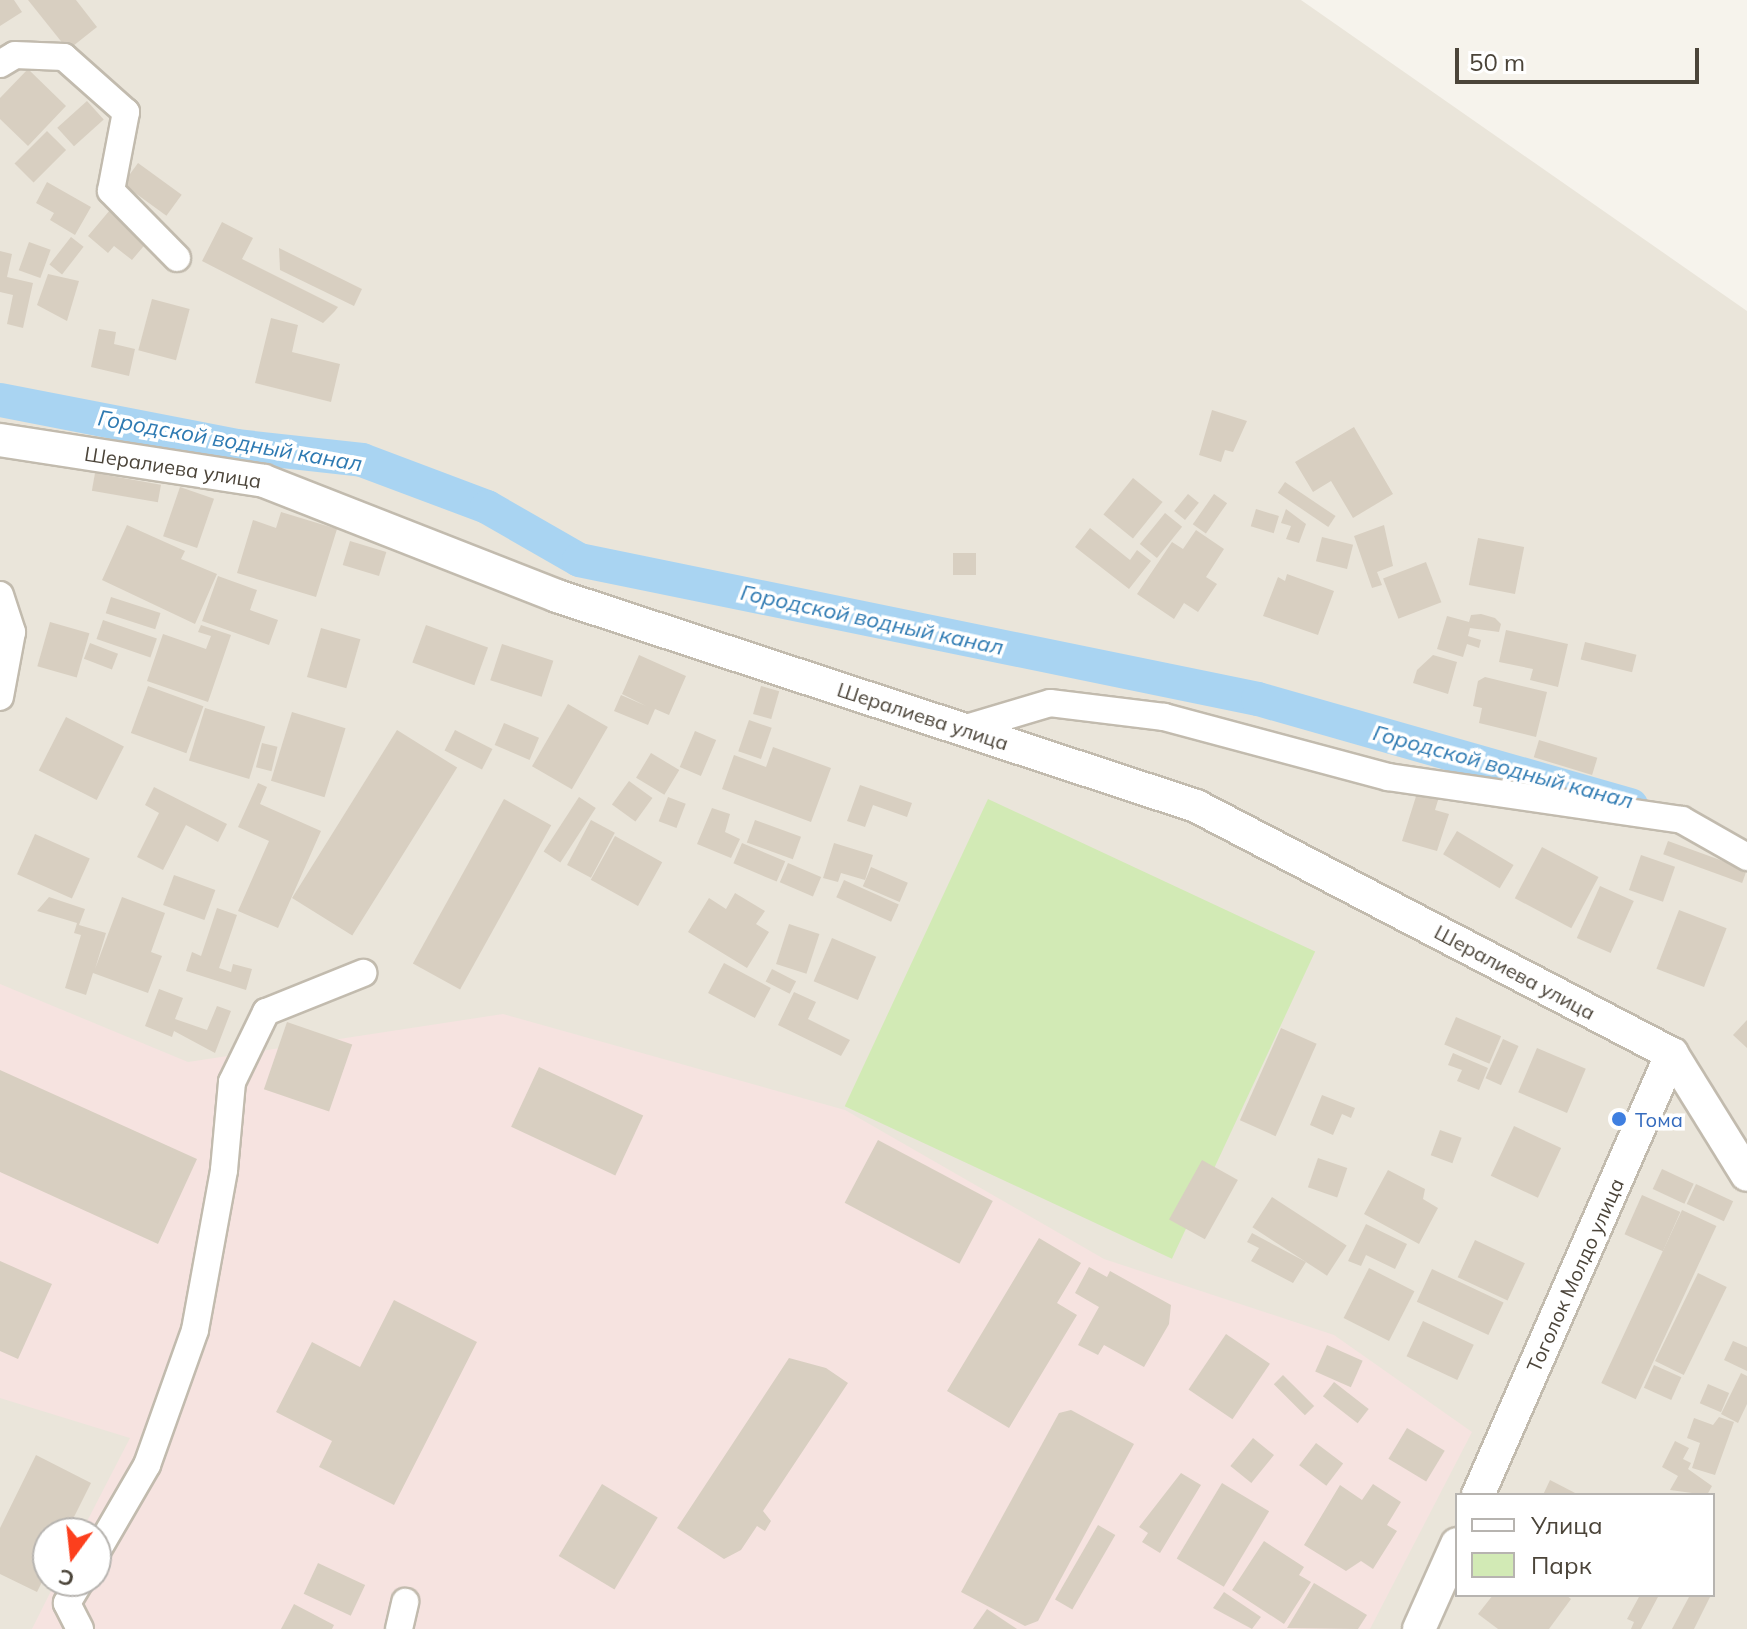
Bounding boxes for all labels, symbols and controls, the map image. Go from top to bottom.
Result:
scale bar [1459,32,1703,82]
text: 50 m [1469,47,1525,77]
water label: Городской водный канал [96,405,364,477]
street label: Шералиева улица [83,441,263,493]
water label: Городской водный канал [738,579,1006,661]
street label: Шералиева улица [834,677,1012,755]
water label: Городской водный канал [1370,720,1636,814]
street label: Шералиева улица [1430,919,1600,1025]
place label: Тома [1635,1107,1683,1131]
marker: Тома [1610,1110,1628,1128]
street label: Тоголок Молдо улица [1521,1174,1629,1376]
legend [1455,1493,1715,1597]
text: Улица [1531,1510,1603,1540]
north arrow [32,1517,112,1597]
text: Парк [1531,1550,1592,1580]
text: С [55,1563,77,1594]

